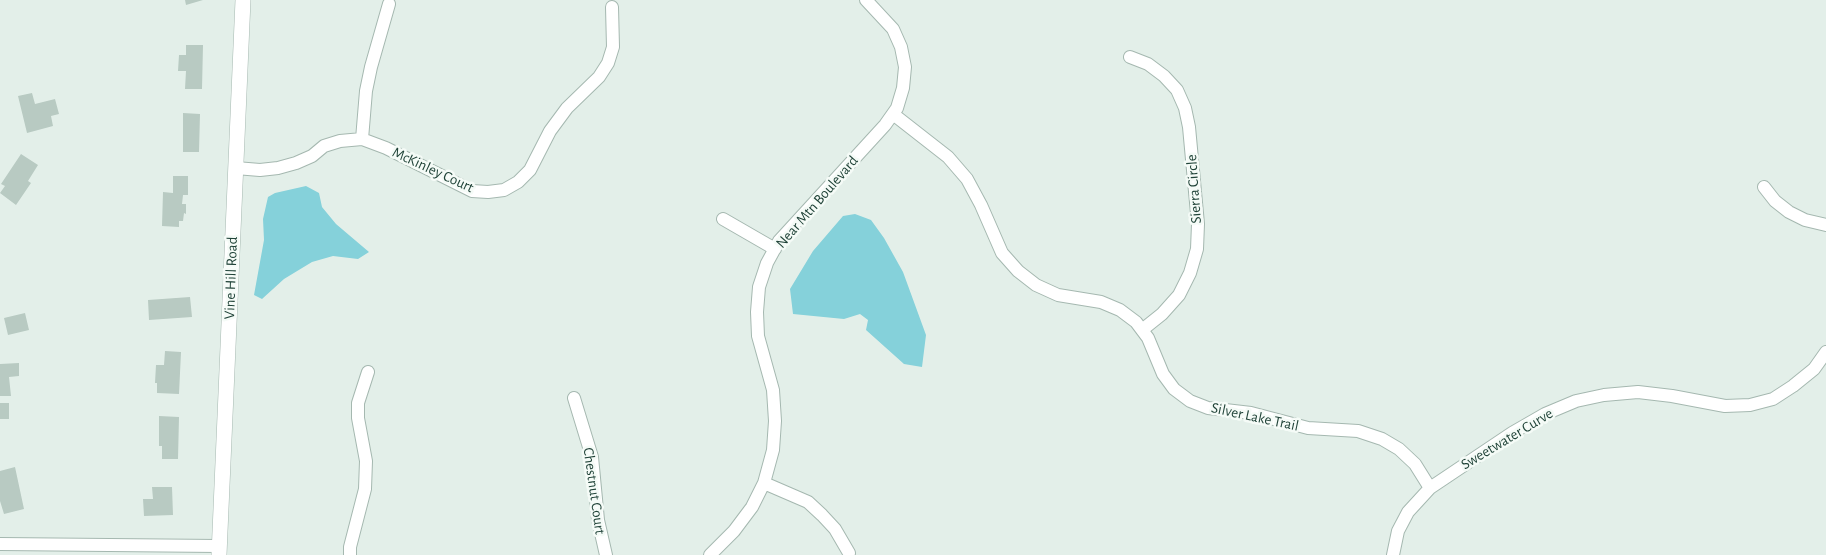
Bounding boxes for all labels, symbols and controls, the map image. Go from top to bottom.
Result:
street label: McKinley Court [389,143,477,197]
street label: Near Mtn Boulevard [772,152,862,252]
street label: Sierra Circle [1183,154,1205,224]
street label: Vine Hill Road [221,236,241,320]
street label: Silver Lake Trail [1209,399,1301,435]
street label: Sweetwater Curve [1458,404,1556,474]
street label: Chestnut Court [579,446,609,536]

